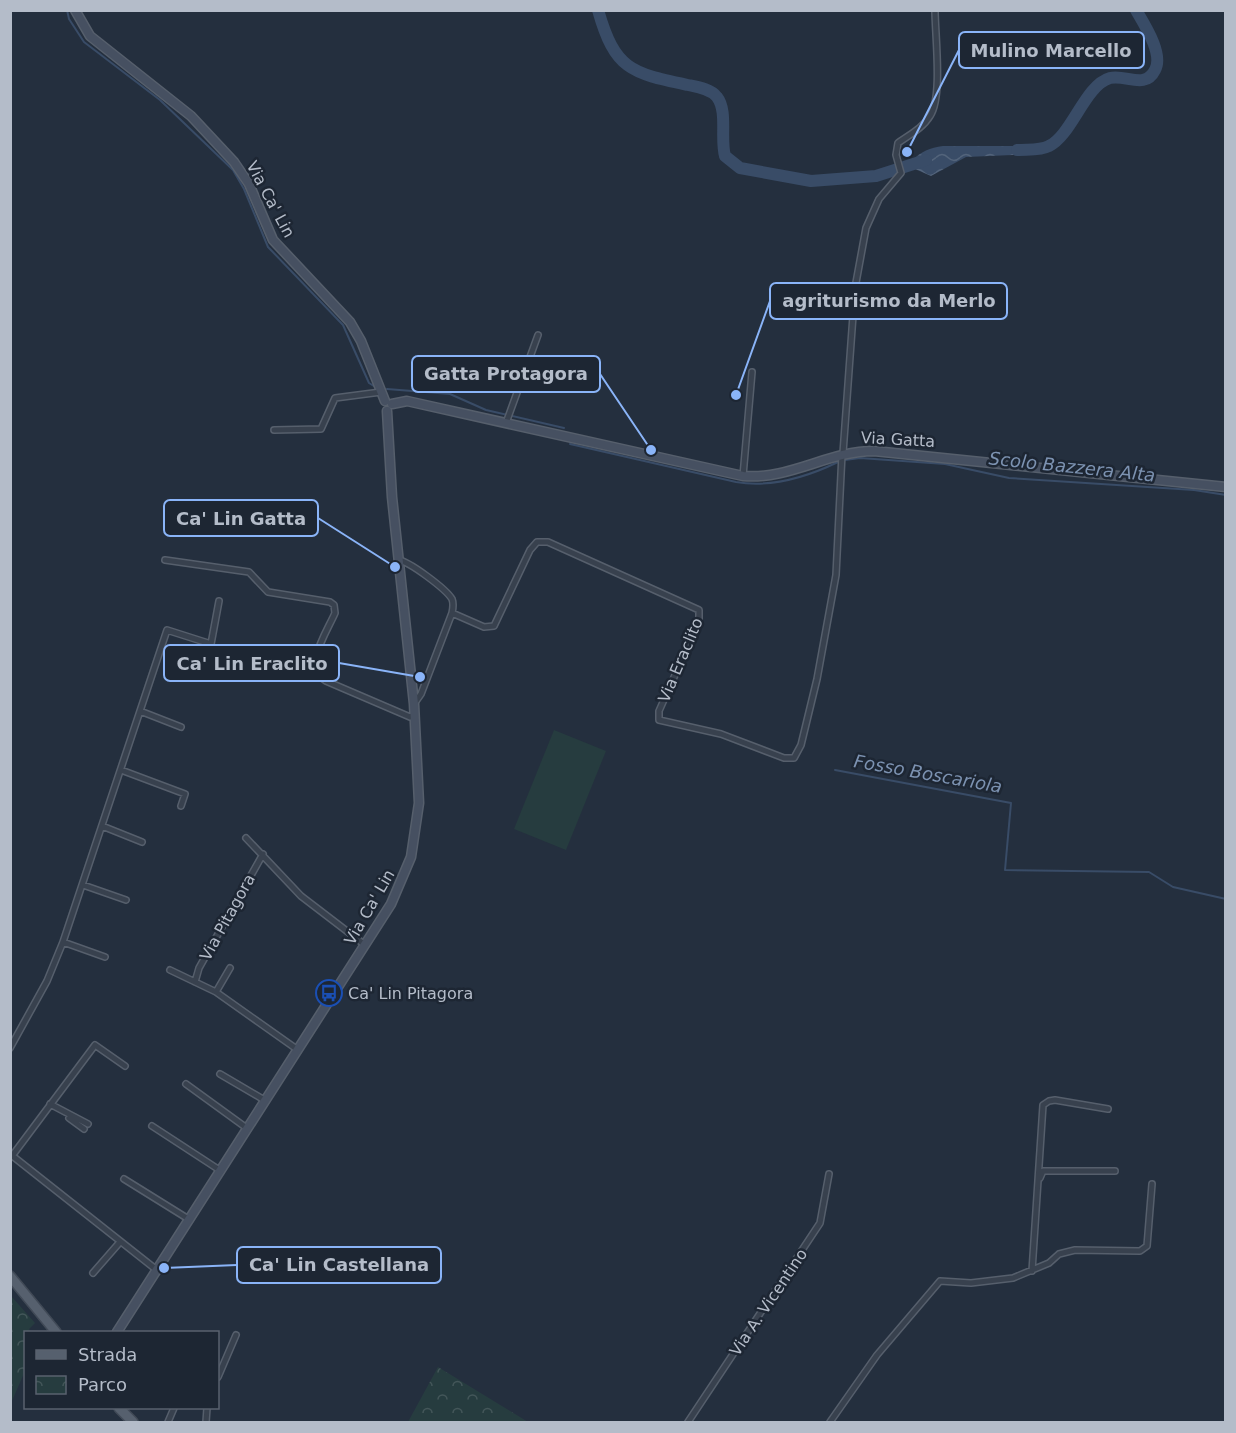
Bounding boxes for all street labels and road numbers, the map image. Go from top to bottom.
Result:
street label: Via Ca' Lin [242,158,299,241]
street label: Via Gatta [860,428,936,451]
street label: Via Eraclito [654,615,707,705]
street label: Via Ca' Lin [340,866,399,948]
street label: Via Pitagora [196,871,259,964]
street label: Via A. Vicentino [726,1245,811,1360]

